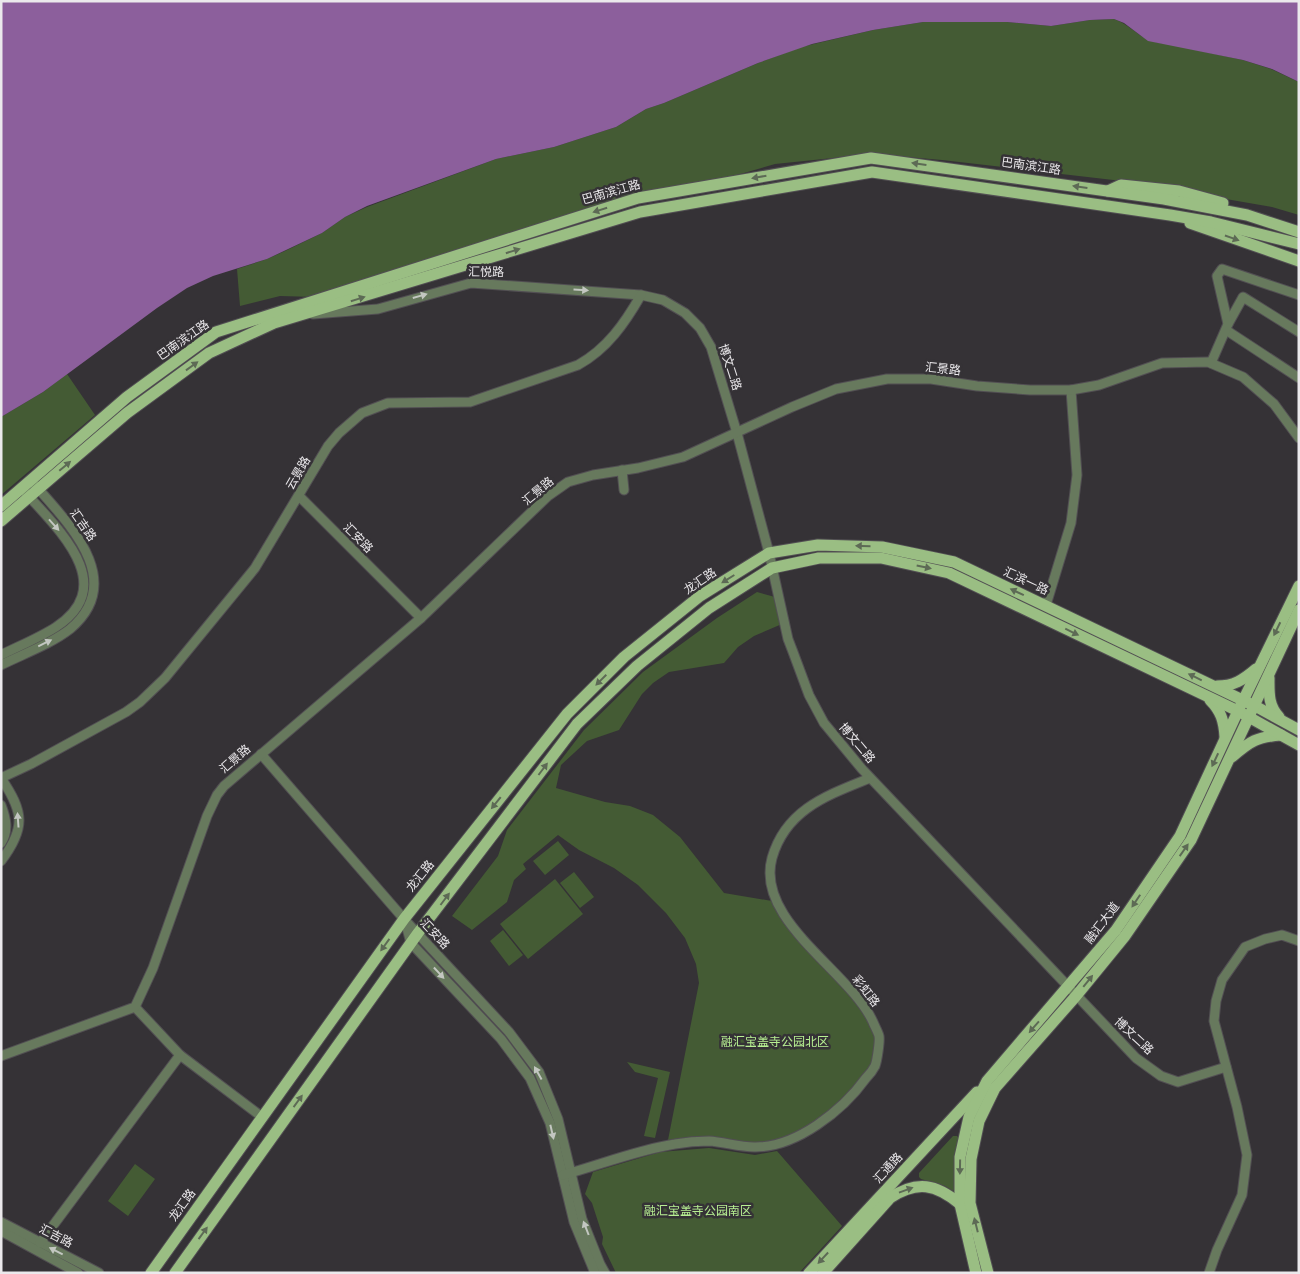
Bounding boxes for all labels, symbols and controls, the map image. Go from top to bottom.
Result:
street label: 巴南滨江路 [1000,154,1062,178]
one-way arrow [911,160,927,168]
one-way arrow [750,173,766,181]
street label: 巴南滨江路 [580,176,642,208]
one-way arrow [1072,183,1088,191]
one-way arrow [592,206,607,214]
one-way arrow [1225,234,1240,242]
one-way arrow [506,246,521,254]
street label: 汇悦路 [468,264,504,280]
one-way arrow [573,287,589,295]
one-way arrow [413,292,428,300]
one-way arrow [351,294,366,302]
street label: 巴南滨江路 [154,316,212,364]
street label: 博文二路 [715,342,745,392]
street label: 汇景路 [924,359,962,379]
one-way arrow [185,361,199,371]
street label: 云景路 [282,453,314,493]
one-way arrow [58,460,70,472]
street label: 汇景路 [519,473,557,509]
street label: 汇吉路 [66,506,100,544]
one-way arrow [48,519,60,531]
street label: 汇安路 [340,520,376,556]
one-way arrow [855,542,871,550]
one-way arrow [916,563,931,571]
street label: 龙汇路 [681,564,719,598]
street label: 汇滨一路 [1001,564,1051,598]
one-way arrow [721,574,735,583]
one-way arrow [1010,588,1024,596]
one-way arrow [1273,622,1282,637]
one-way arrow [1065,628,1079,636]
one-way arrow [38,639,52,647]
one-way arrow [1188,673,1202,681]
one-way arrow [596,674,608,686]
street label: 博文二路 [835,719,879,767]
street label: 汇景路 [216,741,254,777]
one-way arrow [1211,753,1219,767]
one-way arrow [538,762,548,776]
one-way arrow [491,796,501,810]
one-way arrow [14,811,22,827]
one-way arrow [1179,843,1189,857]
street label: 龙汇路 [402,857,438,895]
one-way arrow [440,892,450,906]
one-way arrow [1131,894,1141,908]
street label: 融汇大道 [1081,899,1123,947]
street label: 汇安路 [417,915,453,953]
one-way arrow [380,938,390,952]
one-way arrow [433,966,445,978]
street label: 彩虹路 [849,972,883,1010]
one-way arrow [1083,974,1094,987]
street label: 博文二路 [1111,1014,1157,1058]
one-way arrow [1028,1021,1039,1034]
park label: 融汇宝盖寺公园北区 [721,1034,829,1050]
one-way arrow [534,1066,542,1081]
one-way arrow [293,1094,303,1108]
one-way arrow [548,1124,556,1139]
street label: 汇通路 [870,1149,906,1187]
one-way arrow [956,1159,964,1175]
one-way arrow [899,1185,914,1193]
street label: 龙汇路 [165,1186,199,1224]
park label: 融汇宝盖寺公园南区 [644,1203,752,1219]
one-way arrow [972,1218,980,1233]
one-way arrow [582,1220,590,1235]
street label: 汇吉路 [36,1221,76,1251]
one-way arrow [198,1226,208,1240]
one-way arrow [48,1247,63,1255]
one-way arrow [817,1252,829,1264]

